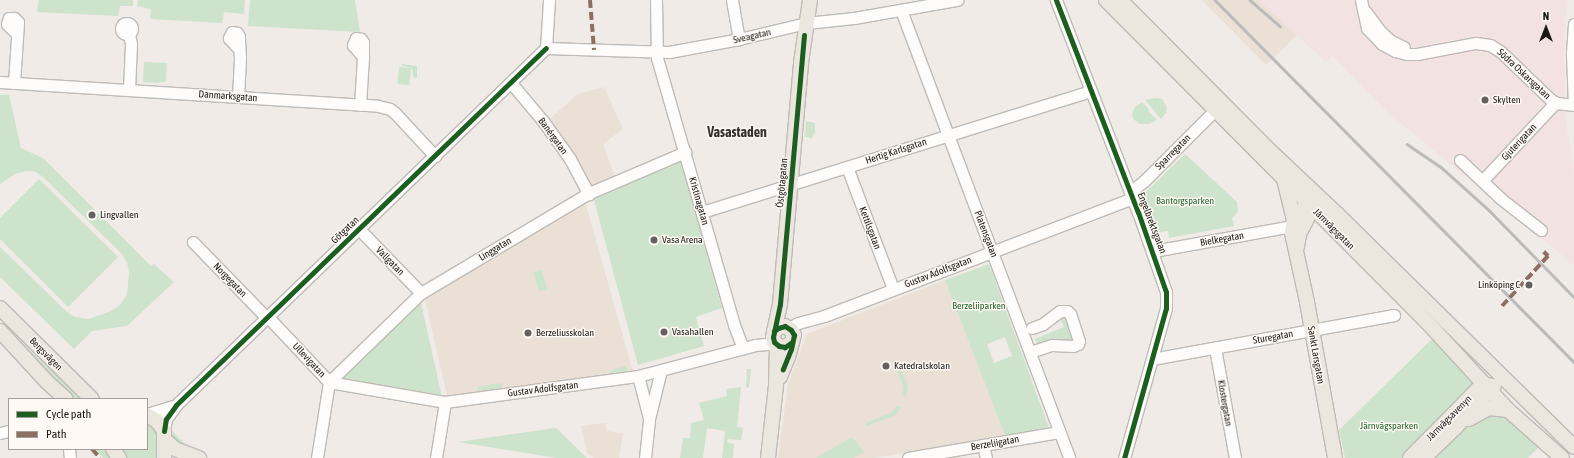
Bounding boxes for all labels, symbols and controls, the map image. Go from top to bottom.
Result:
north arrow [1526,8,1566,48]
text: N [1543,10,1549,22]
street label: Sveagatan [732,26,772,46]
street label: Södra Oskarsgatan [1495,46,1553,102]
street label: Danmarksgatan [198,88,258,104]
place label: Skylten [1493,94,1521,106]
marker: Skylten [1480,95,1490,105]
street label: Banérgatan [536,115,570,157]
street label: Gjuterigatan [1499,121,1539,163]
district label: Vasastaden [707,124,767,140]
street label: Sparregatan [1153,132,1193,172]
street label: Hertig Karlsgatan [864,135,928,167]
street label: Östgötagatan [774,158,790,208]
street label: Kristinagatan [686,176,712,226]
street label: Engelbrektsgatan [1135,191,1169,255]
park label: Bantorgsparken [1156,195,1214,207]
street label: Kettilsgatan [856,205,884,251]
street label: Järnvägsgatan [1311,206,1357,252]
place label: Lingvallen [100,209,139,221]
street label: Platensgatan [972,209,1000,259]
marker: Lingvallen [87,210,97,220]
street label: Götgatan [329,214,361,246]
street label: Bielkegatan [1199,229,1245,249]
place label: Vasa Arena [662,234,703,246]
street label: Linggatan [476,235,514,263]
marker: Vasa Arena [649,235,659,245]
street label: Vallgatan [373,244,407,278]
street label: Gustav Adolfsgatan [903,254,973,290]
street label: Norgegatan [211,260,249,300]
place label: Linköping C [1478,279,1520,291]
marker: Linköping C [1523,279,1535,291]
park label: Berzeliiparken [952,300,1006,312]
street label: Sankt Larsgatan [1305,325,1327,385]
place label: Vasahallen [672,326,714,338]
place label: Berzeliusskolan [536,327,594,339]
marker: Vasahallen [659,327,669,337]
marker: Berzeliusskolan [523,328,533,338]
street label: Sturegatan [1252,328,1294,346]
street label: Bergsvägen [27,335,65,373]
street label: Ullevigatan [290,340,328,380]
place label: Katedralskolan [894,360,950,372]
marker: Katedralskolan [881,361,891,371]
street label: Gustav Adolfsgatan [507,379,579,399]
street label: Klostergatan [1215,379,1235,427]
street label: Järnvägsavenyn [1424,393,1474,443]
legend [8,398,148,450]
text: Cycle path [46,407,91,421]
park label: Järnvägsparken [1360,420,1418,432]
text: Path [46,427,67,441]
street label: Berzeliigatan [970,433,1020,453]

